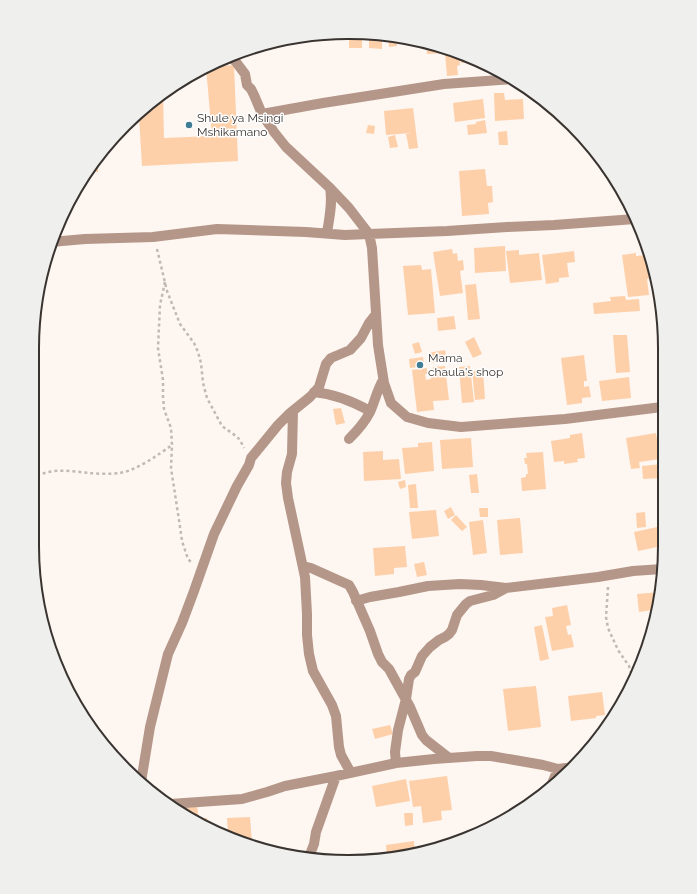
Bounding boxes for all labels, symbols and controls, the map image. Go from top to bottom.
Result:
place label: Shule ya Msingi Mshikamano [197,111,283,139]
marker: Shule ya Msingi Mshikamano [184,120,194,130]
place label: Mama chaula's shop [428,351,503,379]
marker: Mama chaula's shop [415,360,425,370]

